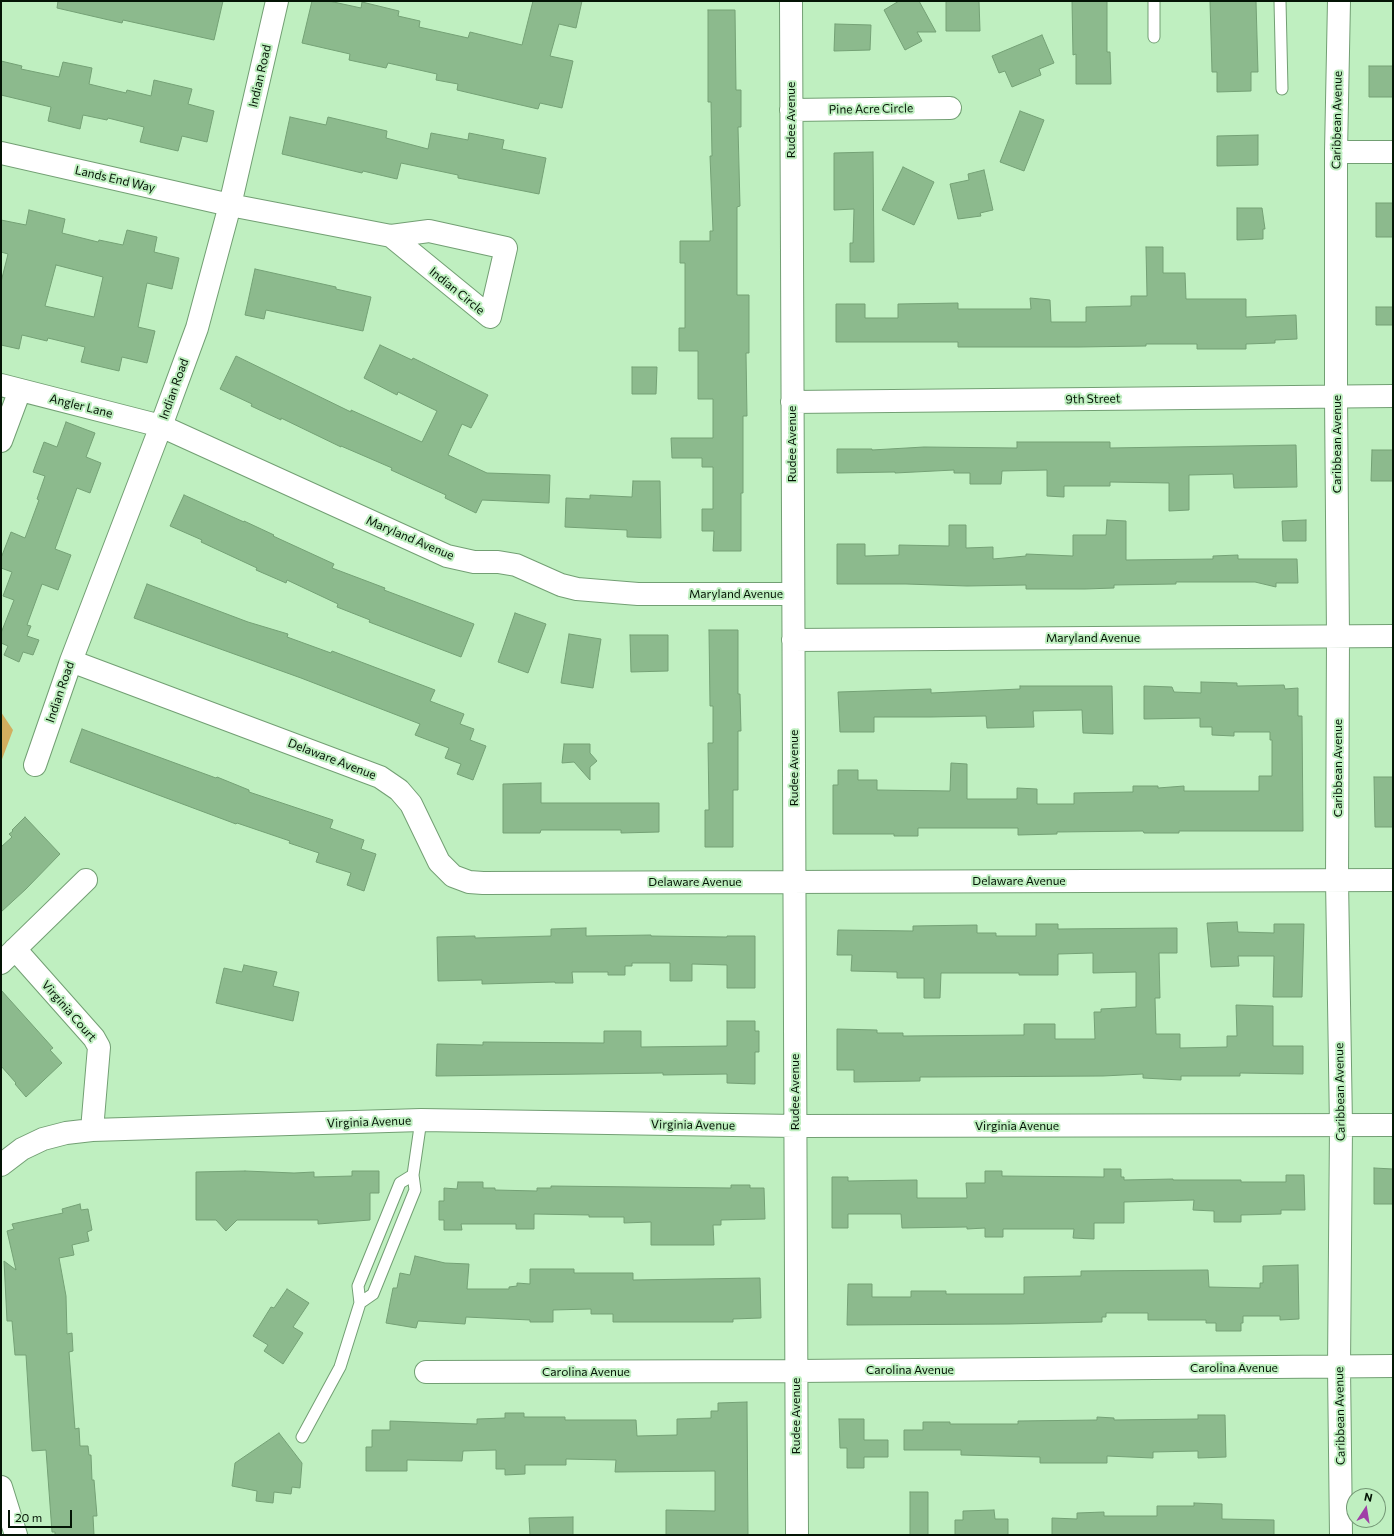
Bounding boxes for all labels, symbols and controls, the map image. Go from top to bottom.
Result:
street label: Indian Road [246,43,274,109]
street label: Caribbean Avenue [1329,71,1345,169]
street label: Rudee Avenue [784,82,798,158]
street label: Pine Acre Circle [829,101,913,117]
street label: Lands End Way [73,163,157,195]
street label: Indian Circle [426,264,488,318]
street label: Indian Road [156,357,192,421]
street label: Angler Lane [48,391,114,421]
street label: 9th Street [1065,391,1121,407]
street label: Caribbean Avenue [1330,395,1344,493]
street label: Rudee Avenue [785,406,799,482]
street label: Maryland Avenue [364,513,456,563]
street label: Maryland Avenue [689,587,783,601]
street label: Maryland Avenue [1046,631,1140,645]
street label: Indian Road [43,660,77,724]
street label: Caribbean Avenue [1331,719,1345,817]
street label: Rudee Avenue [787,730,801,806]
street label: Delaware Avenue [286,736,378,782]
street label: Delaware Avenue [972,874,1066,888]
street label: Delaware Avenue [648,875,742,889]
street label: Virginia Court [39,978,99,1044]
street label: Caribbean Avenue [1332,1043,1348,1141]
street label: Rudee Avenue [788,1054,802,1130]
street label: Virginia Avenue [327,1113,411,1131]
street label: Virginia Avenue [651,1117,735,1133]
street label: Virginia Avenue [975,1119,1059,1133]
street label: Carolina Avenue [1190,1361,1278,1375]
street label: Carolina Avenue [866,1363,954,1377]
street label: Carolina Avenue [542,1365,630,1379]
street label: Caribbean Avenue [1332,1367,1348,1465]
street label: Rudee Avenue [789,1378,803,1454]
north arrow [1346,1488,1386,1528]
text: N [1363,1490,1374,1504]
scale bar [10,1502,74,1528]
text: 20 m [15,1510,42,1524]

